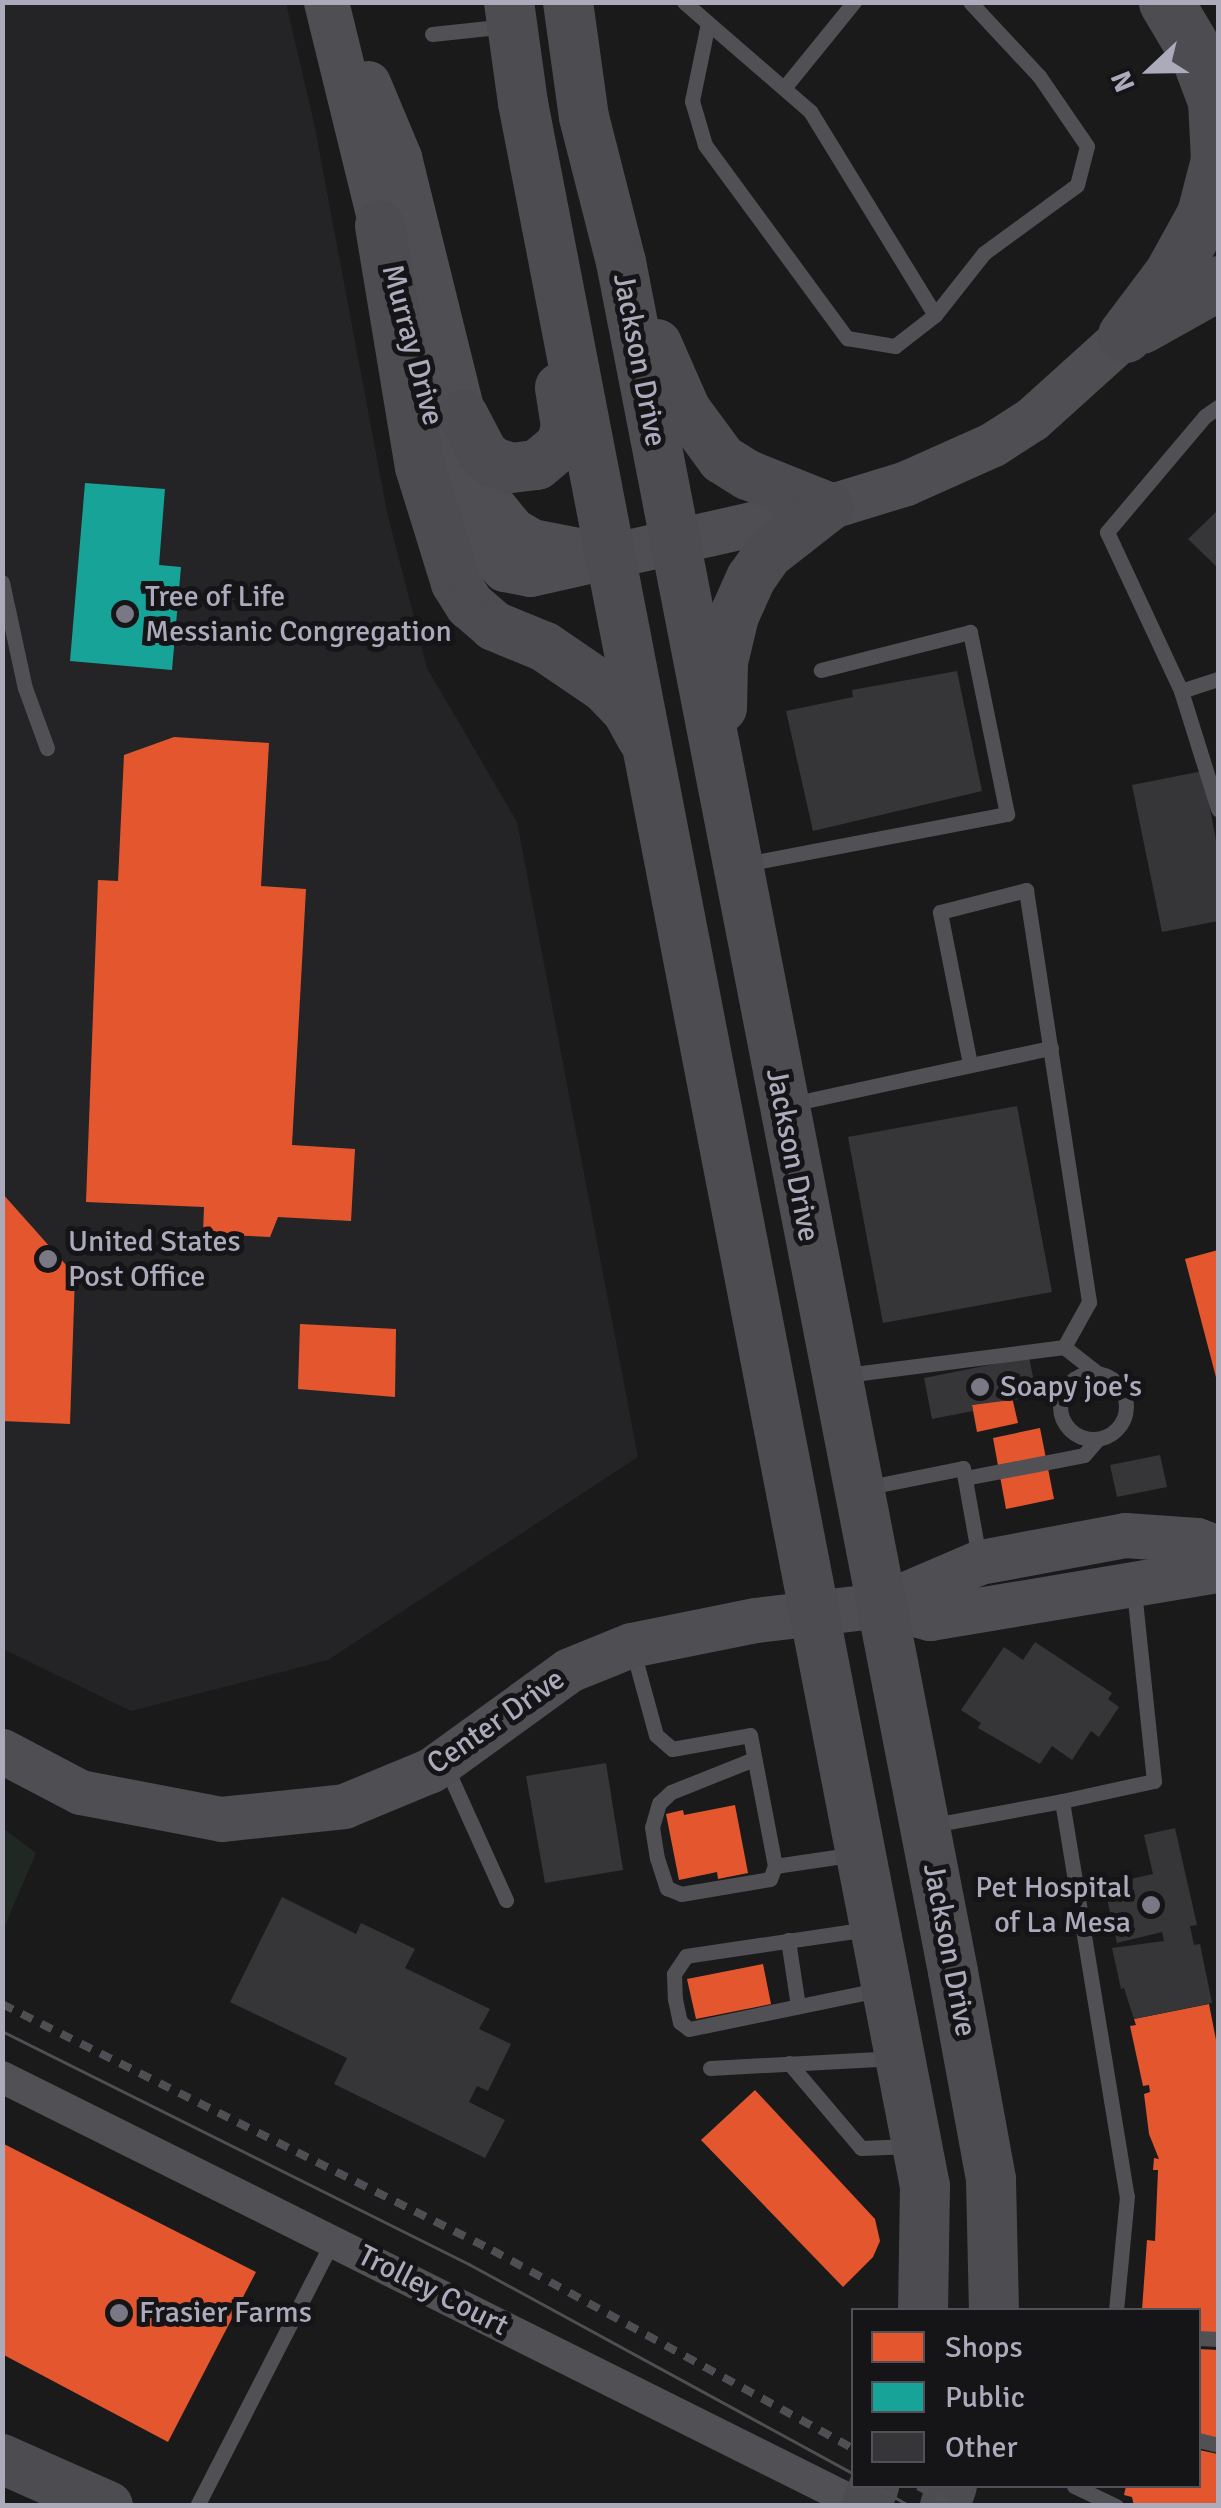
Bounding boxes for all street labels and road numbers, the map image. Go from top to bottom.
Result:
street label: Murray Drive [373,261,451,429]
street label: Jackson Drive [605,270,673,450]
street label: Jackson Drive [758,1065,826,1245]
street label: Center Drive [420,1662,572,1782]
street label: Jackson Drive [915,1860,983,2040]
street label: Trolley Court [352,2238,514,2344]

